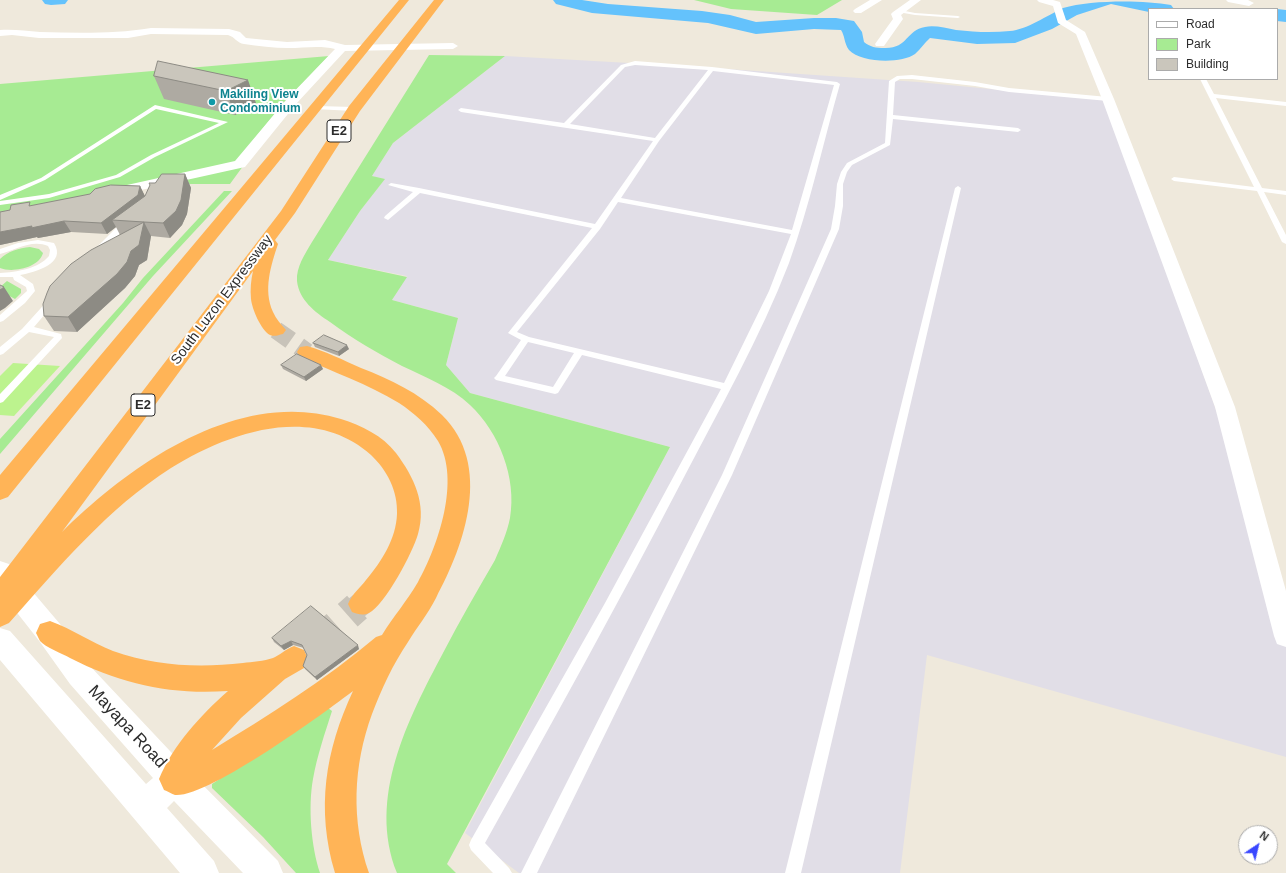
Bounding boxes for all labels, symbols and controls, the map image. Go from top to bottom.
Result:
legend [1148,8,1278,80]
text: Road [1186,17,1215,31]
text: Park [1186,37,1211,51]
text: Building [1186,57,1229,71]
place label: Makiling View Condominium [220,88,301,116]
marker: Makiling View Condominium [207,97,217,107]
road number: E2 [327,120,351,142]
street label: South Luzon Expressway [168,232,276,368]
road number: E2 [131,394,155,416]
street label: Mayapa Road [83,681,171,773]
north arrow [1238,825,1278,865]
text: N [1258,829,1271,843]

